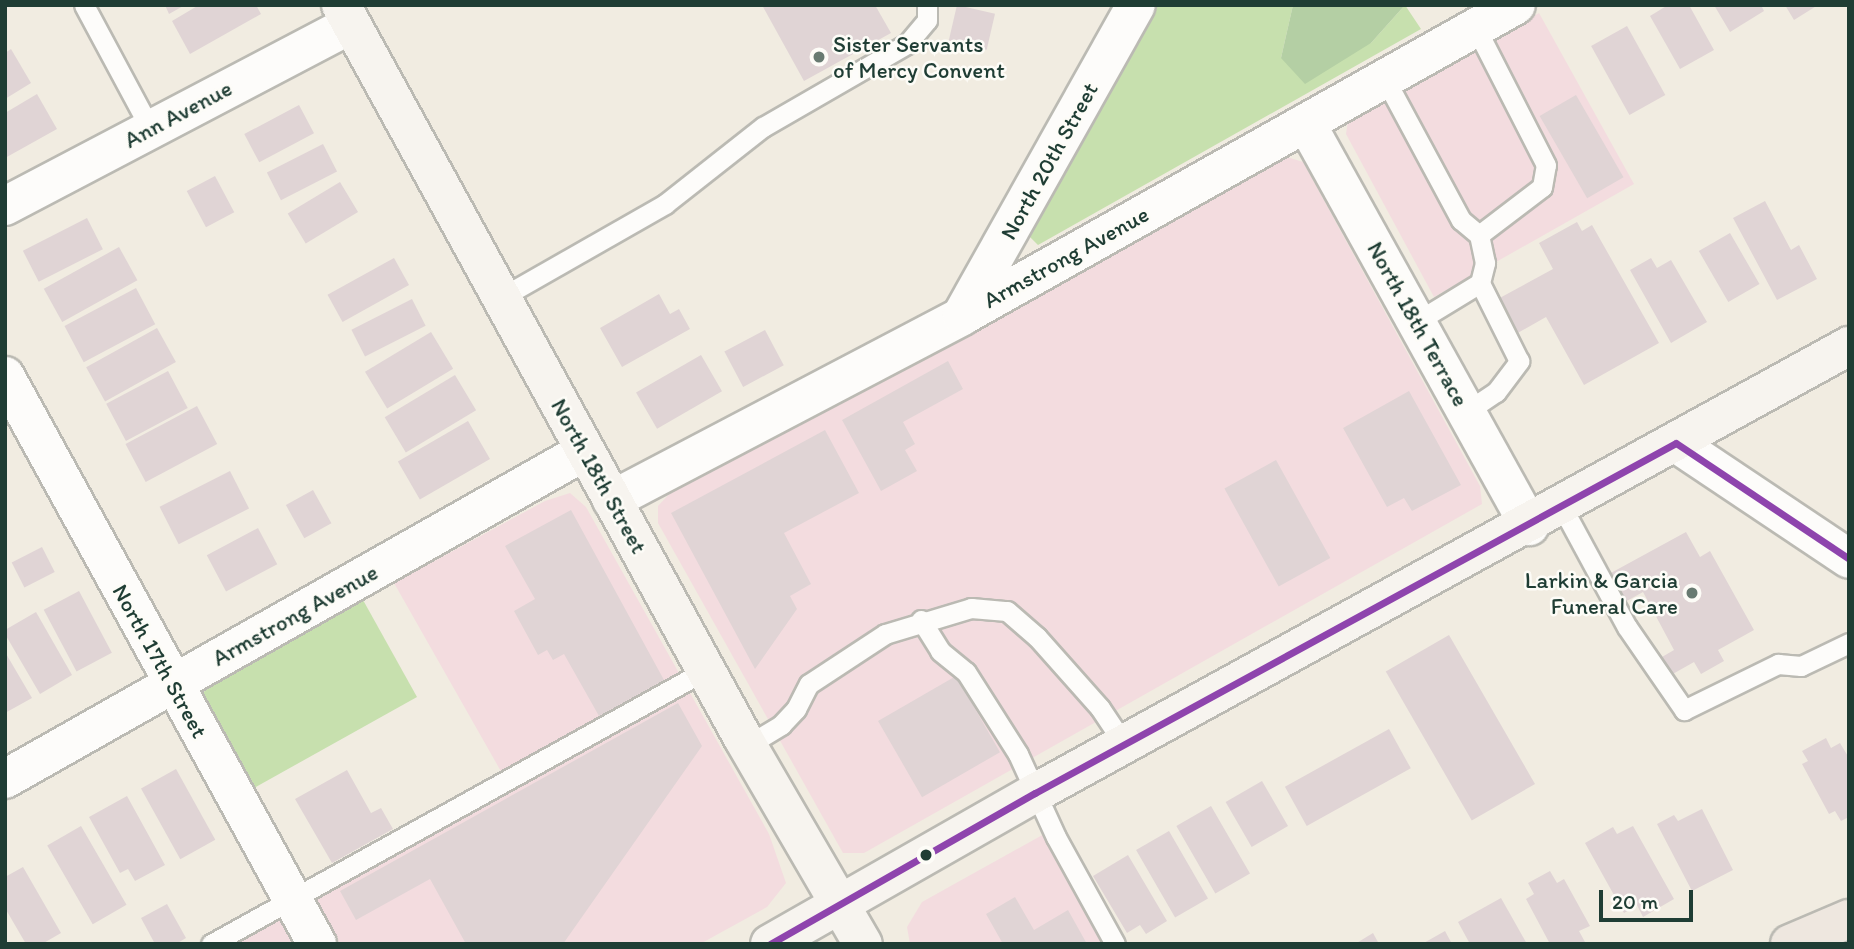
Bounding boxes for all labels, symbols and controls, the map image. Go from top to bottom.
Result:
place label: Sister Servants of Mercy Convent [833,30,1006,84]
marker: Sister Servants of Mercy Convent [811,49,827,65]
street label: Ann Avenue [120,74,236,154]
street label: North 20th Street [994,78,1104,244]
street label: Armstrong Avenue [979,200,1153,314]
street label: North 18th Terrace [1361,237,1475,411]
street label: North 18th Street [545,394,653,558]
street label: Armstrong Avenue [208,558,382,672]
place label: Larkin & Garcia Funeral Care [1524,566,1678,620]
street label: North 17th Street [107,580,213,742]
marker: Larkin & Garcia Funeral Care [1684,585,1700,601]
unlabelled marker [919,848,933,862]
scale bar [1602,876,1696,920]
text: 20 m [1612,889,1658,914]

